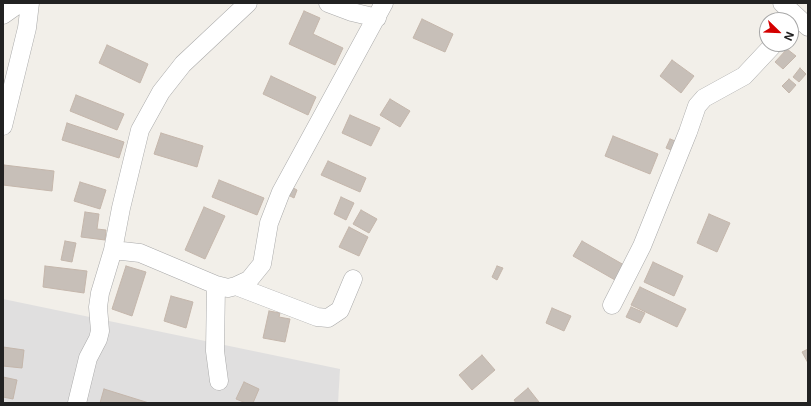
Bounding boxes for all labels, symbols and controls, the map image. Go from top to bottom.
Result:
north arrow [759,12,799,52]
text: N [781,30,797,43]

